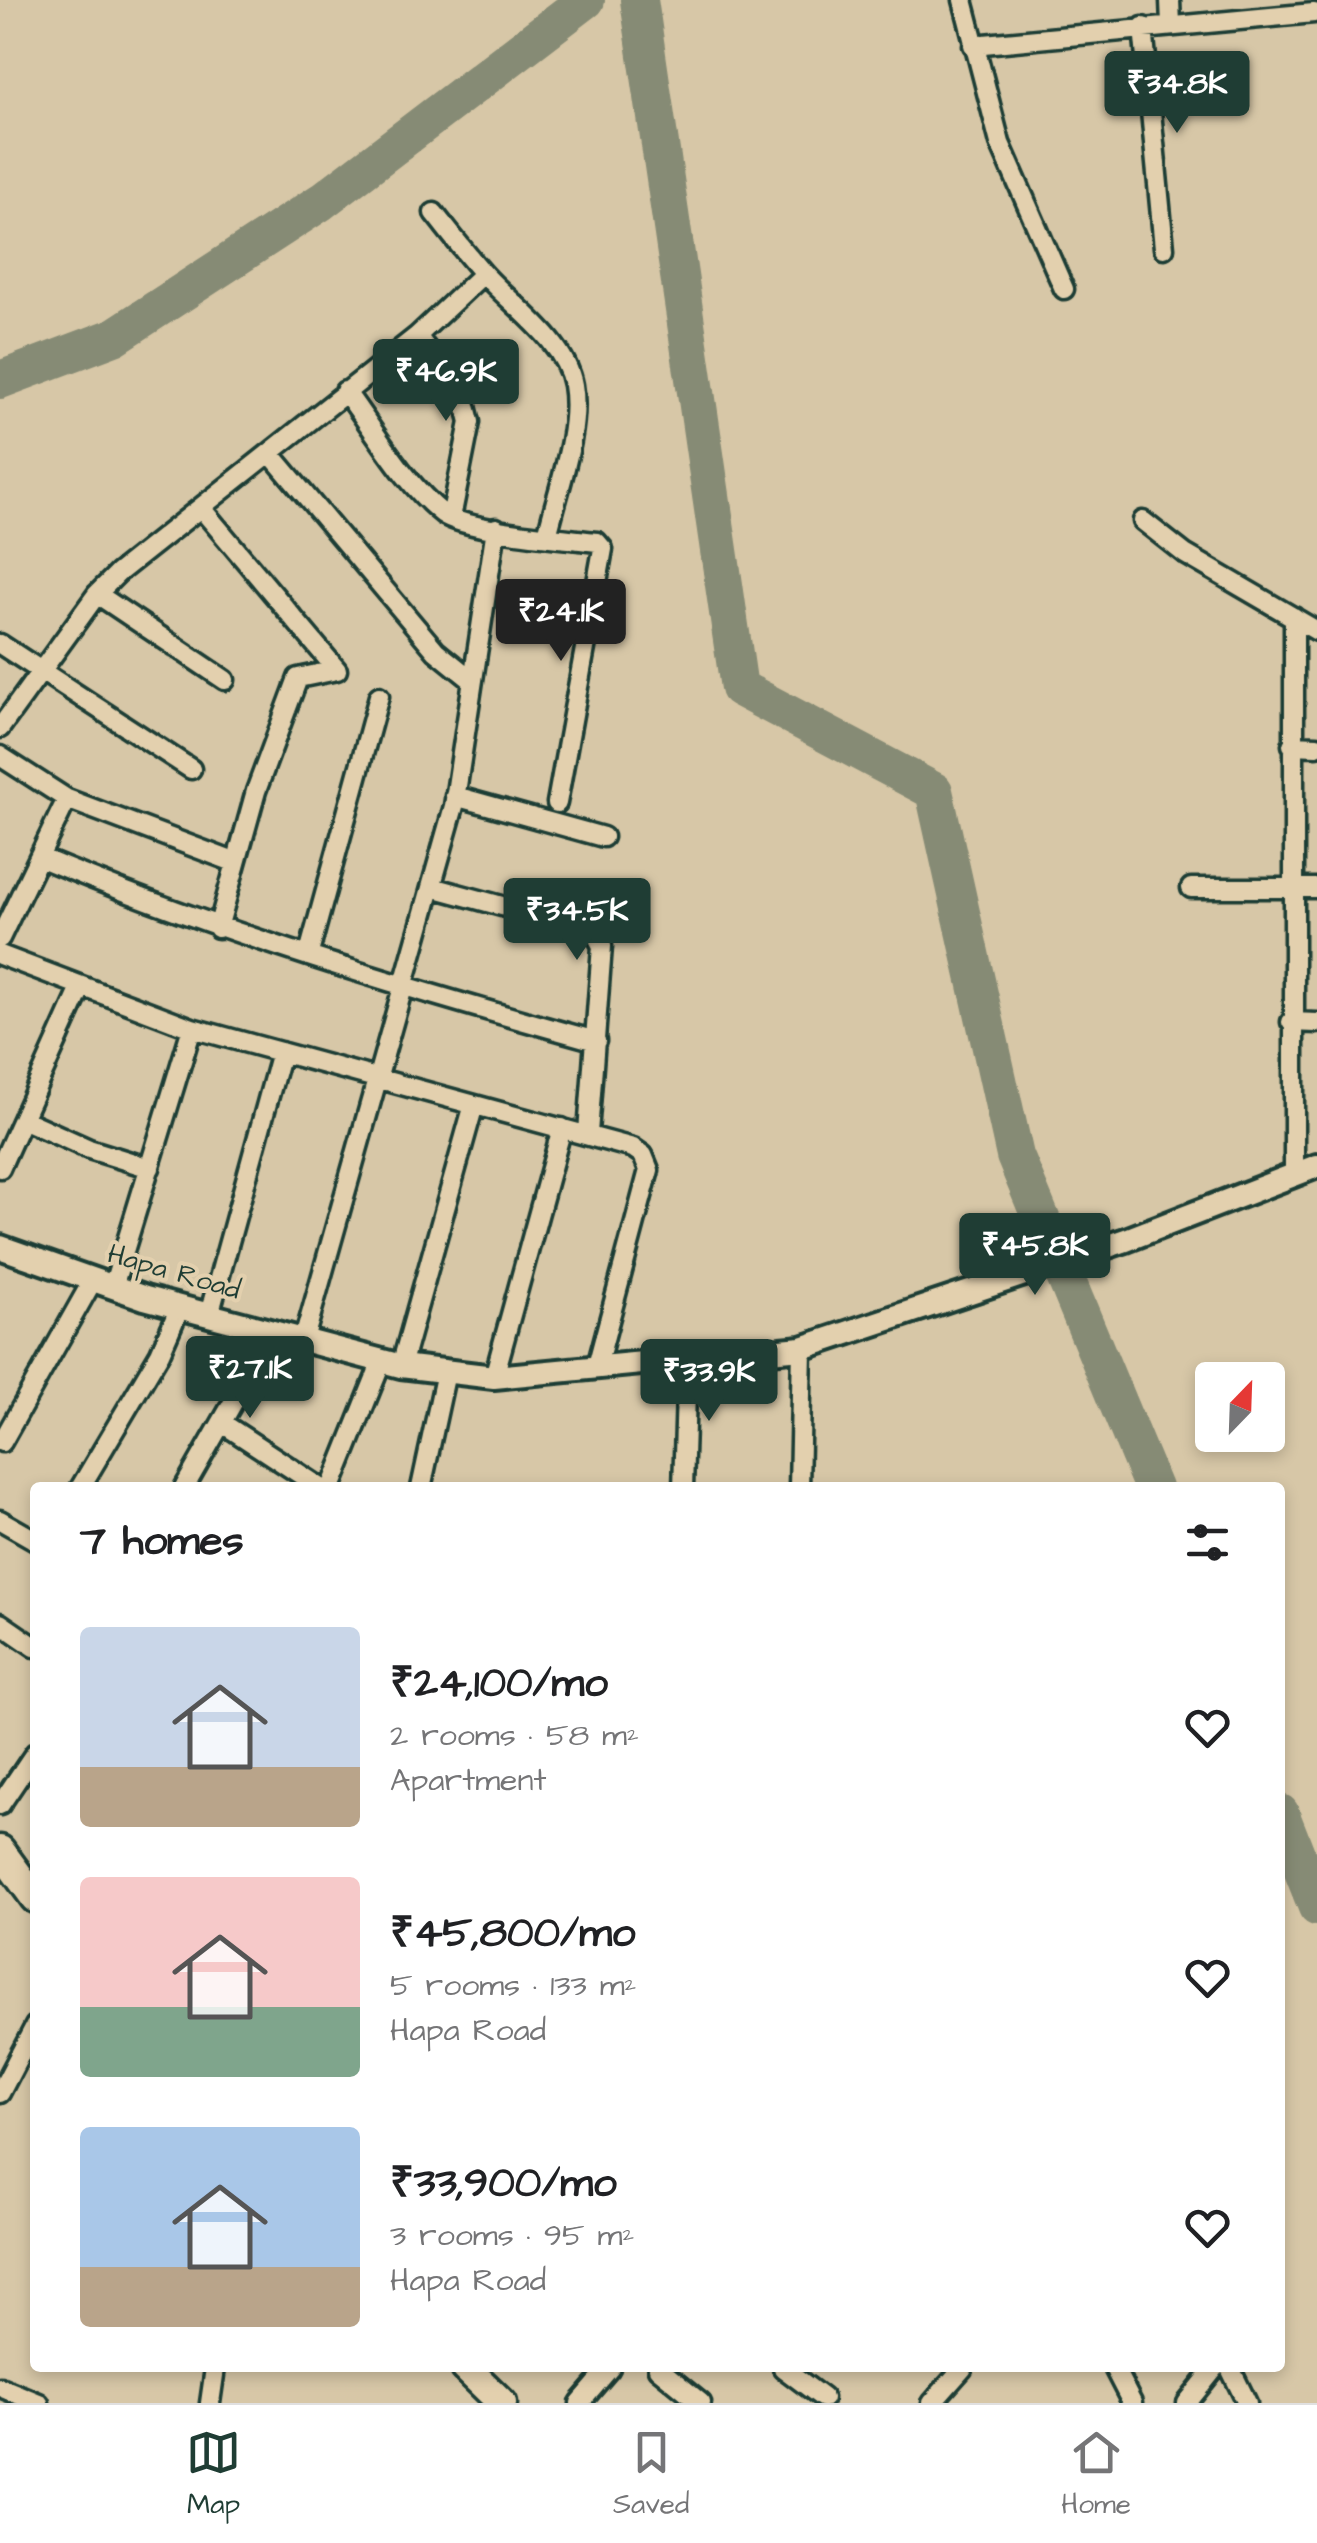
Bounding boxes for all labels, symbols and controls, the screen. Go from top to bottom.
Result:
pin: ₹34.8K [1096,51,1258,136]
text: ₹34.8K [1127,61,1228,106]
pin: ₹46.9K [365,339,527,424]
text: ₹46.9K [395,349,497,394]
pin: ₹24.1K [480,579,642,664]
text: ₹24.1K [518,589,604,634]
pin: ₹34.5K [496,878,658,963]
text: ₹34.5K [526,888,628,933]
pin: ₹45.8K [954,1213,1116,1298]
text: ₹45.8K [981,1223,1089,1268]
street label: Hapa Road [103,1234,245,1310]
pin: ₹27.1K [169,1336,331,1421]
pin: ₹33.9K [628,1339,790,1424]
text: ₹27.1K [208,1346,292,1391]
text: ₹33.9K [663,1349,755,1394]
north arrow [1195,1362,1285,1452]
map controls [1195,1362,1285,1452]
text: 7 homes [80,1513,244,1571]
icon: filters [1180,1515,1235,1570]
text: ₹24,100/mo [390,1655,608,1713]
icon: home [160,1667,280,1787]
icon: heart [1180,1700,1235,1755]
text: 2 rooms · 58 m² [390,1713,639,1758]
text: Apartment [390,1758,546,1803]
text: ₹45,800/mo [390,1905,635,1963]
icon: home [160,1917,280,2037]
icon: heart [1180,1950,1235,2005]
text: 5 rooms · 133 m² [390,1963,637,2008]
text: Hapa Road [390,2008,546,2053]
text: ₹33,900/mo [390,2155,617,2213]
icon: home [160,2167,280,2287]
icon: heart [1180,2200,1235,2255]
text: 3 rooms · 95 m² [390,2213,634,2258]
text: Hapa Road [390,2258,546,2303]
tab: Map [186,2425,241,2524]
tab: Saved [613,2425,689,2524]
tab: Home [1061,2425,1131,2524]

